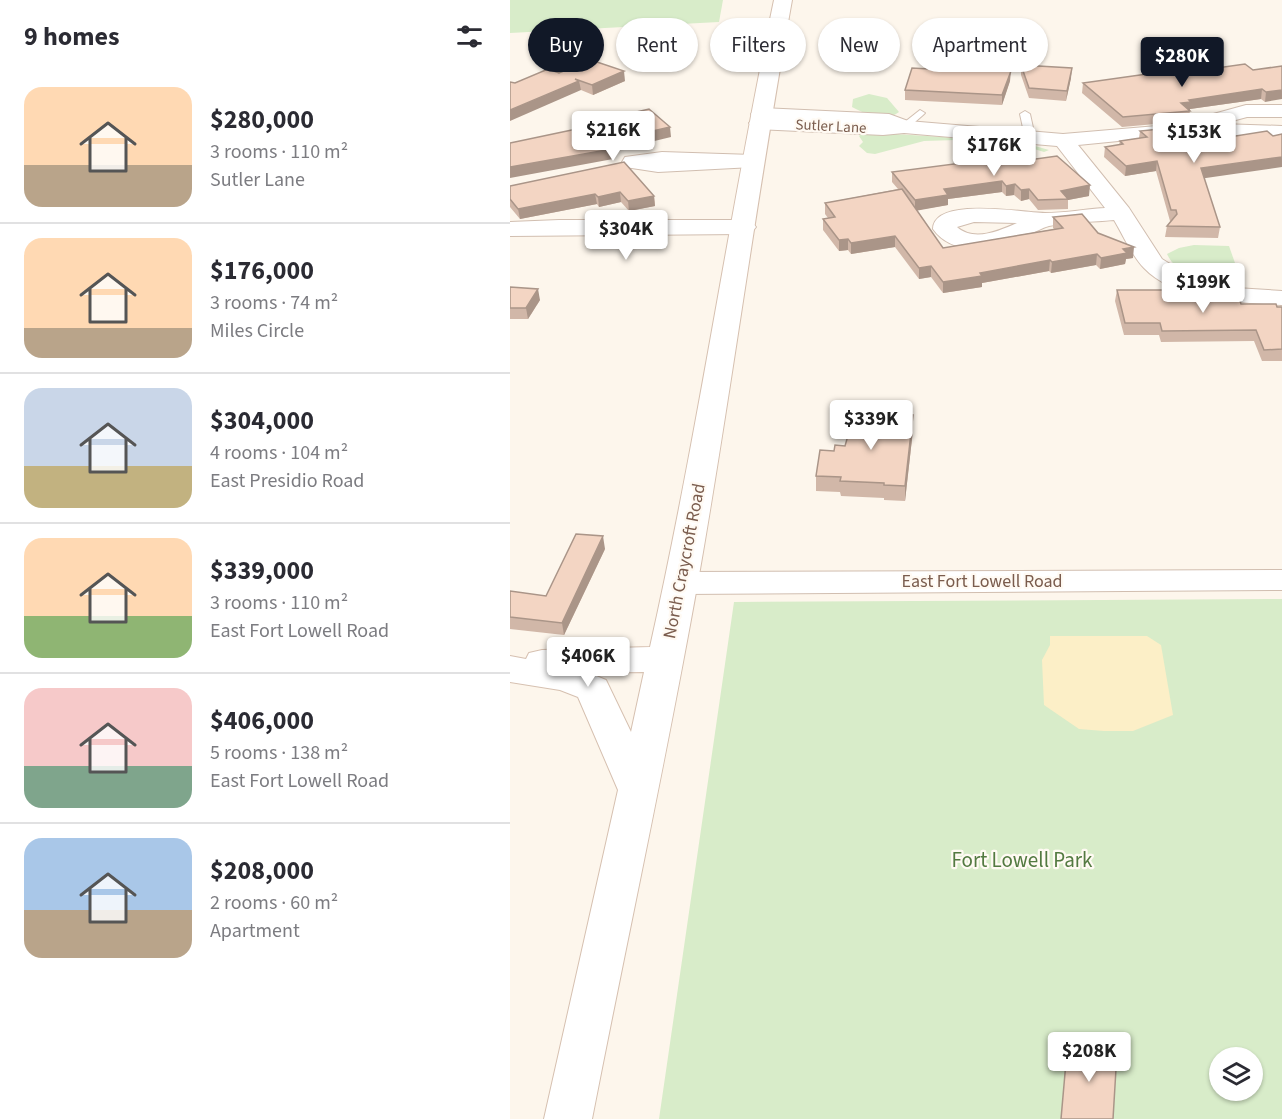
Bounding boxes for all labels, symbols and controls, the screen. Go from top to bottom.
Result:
text: 9 homes [24,18,119,55]
chip: Buy [528,18,604,72]
chip: Rent [616,18,698,72]
chip: Filters [710,18,806,72]
chip: New [818,18,900,72]
chip: Apartment [912,18,1048,72]
icon: filters [453,20,486,53]
pin: $280K [1140,37,1224,88]
text: $280K [1155,42,1209,70]
text: $280,000 [210,101,314,138]
icon: home [72,111,144,183]
pin: $216K [571,111,655,162]
pin: $153K [1152,113,1236,164]
street label: Sutler Lane [795,114,867,139]
text: $216K [586,116,640,144]
text: $153K [1167,118,1221,146]
pin: $176K [952,126,1036,177]
text: $176K [967,131,1021,159]
text: 3 rooms · 110 m² [210,138,348,166]
text: Sutler Lane [210,166,305,194]
pin: $304K [584,210,668,261]
text: $304K [599,215,653,243]
text: $176,000 [210,252,314,289]
icon: home [72,262,144,334]
pin: $199K [1161,263,1245,314]
text: $199K [1176,268,1230,296]
text: 3 rooms · 74 m² [210,289,338,317]
text: Miles Circle [210,317,304,345]
pin: $339K [829,400,913,451]
text: $304,000 [210,402,314,439]
text: $339K [844,405,898,433]
icon: home [72,412,144,484]
text: 4 rooms · 104 m² [210,439,348,467]
text: East Presidio Road [210,467,364,495]
street label: North Craycroft Road [657,481,712,641]
text: $339,000 [210,552,314,589]
icon: home [72,562,144,634]
street label: East Fort Lowell Road [901,569,1063,594]
text: 3 rooms · 110 m² [210,589,348,617]
text: East Fort Lowell Road [210,617,389,645]
pin: $406K [546,637,630,688]
text: $406K [561,642,615,670]
text: $406,000 [210,702,314,739]
icon: home [72,712,144,784]
text: 5 rooms · 138 m² [210,739,348,767]
text: East Fort Lowell Road [210,767,389,795]
park label: Fort Lowell Park [952,845,1093,875]
text: $208,000 [210,852,314,889]
icon: home [72,862,144,934]
text: 2 rooms · 60 m² [210,889,338,917]
text: Apartment [210,917,300,945]
pin: $208K [1047,1032,1131,1083]
text: $208K [1062,1037,1116,1065]
map controls [1209,1047,1263,1101]
button: layers [1209,1047,1263,1101]

